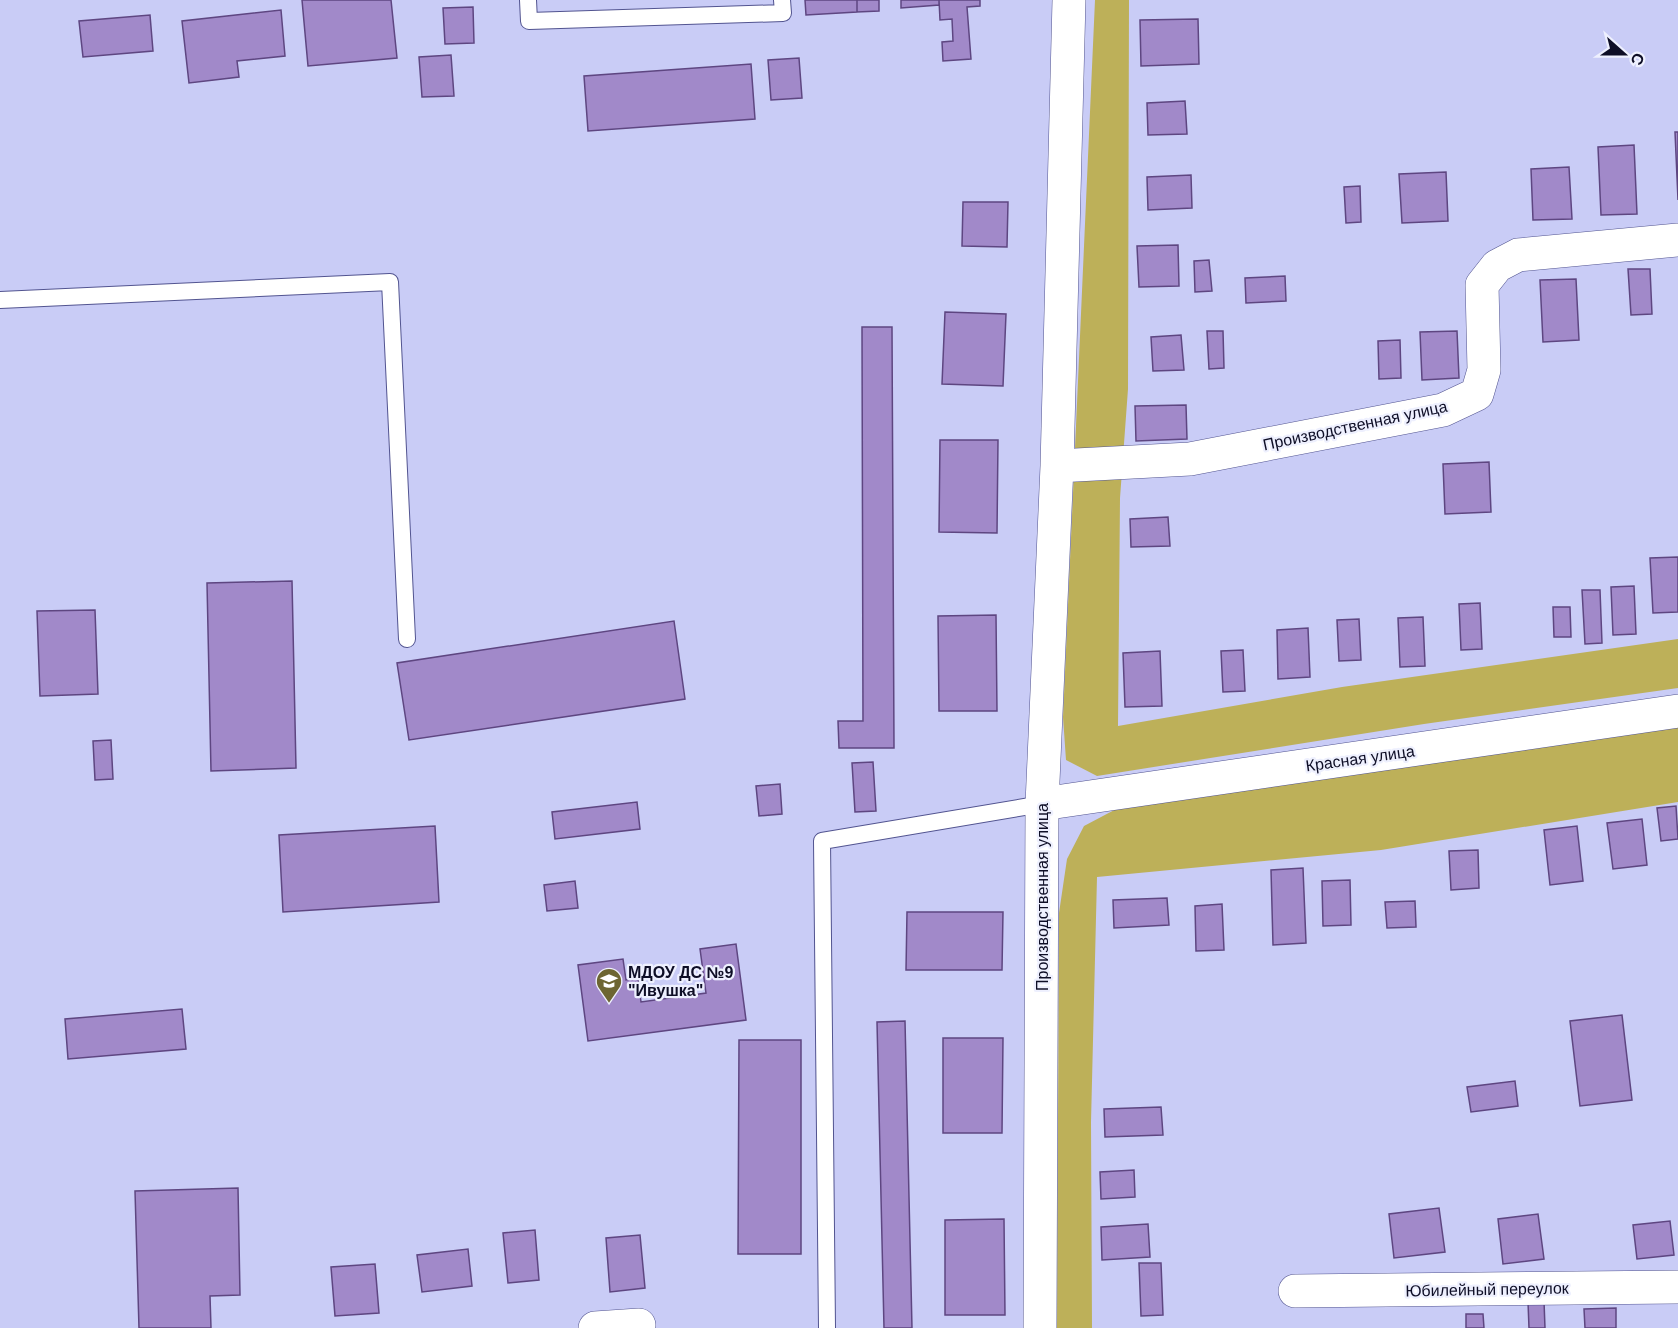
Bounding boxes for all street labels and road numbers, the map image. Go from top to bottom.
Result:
street label: Производственная улица [1261,398,1449,453]
street label: Красная улица [1304,742,1416,775]
street label: Производственная улица [1034,803,1051,991]
street label: Юбилейный переулок [1405,1280,1570,1299]

